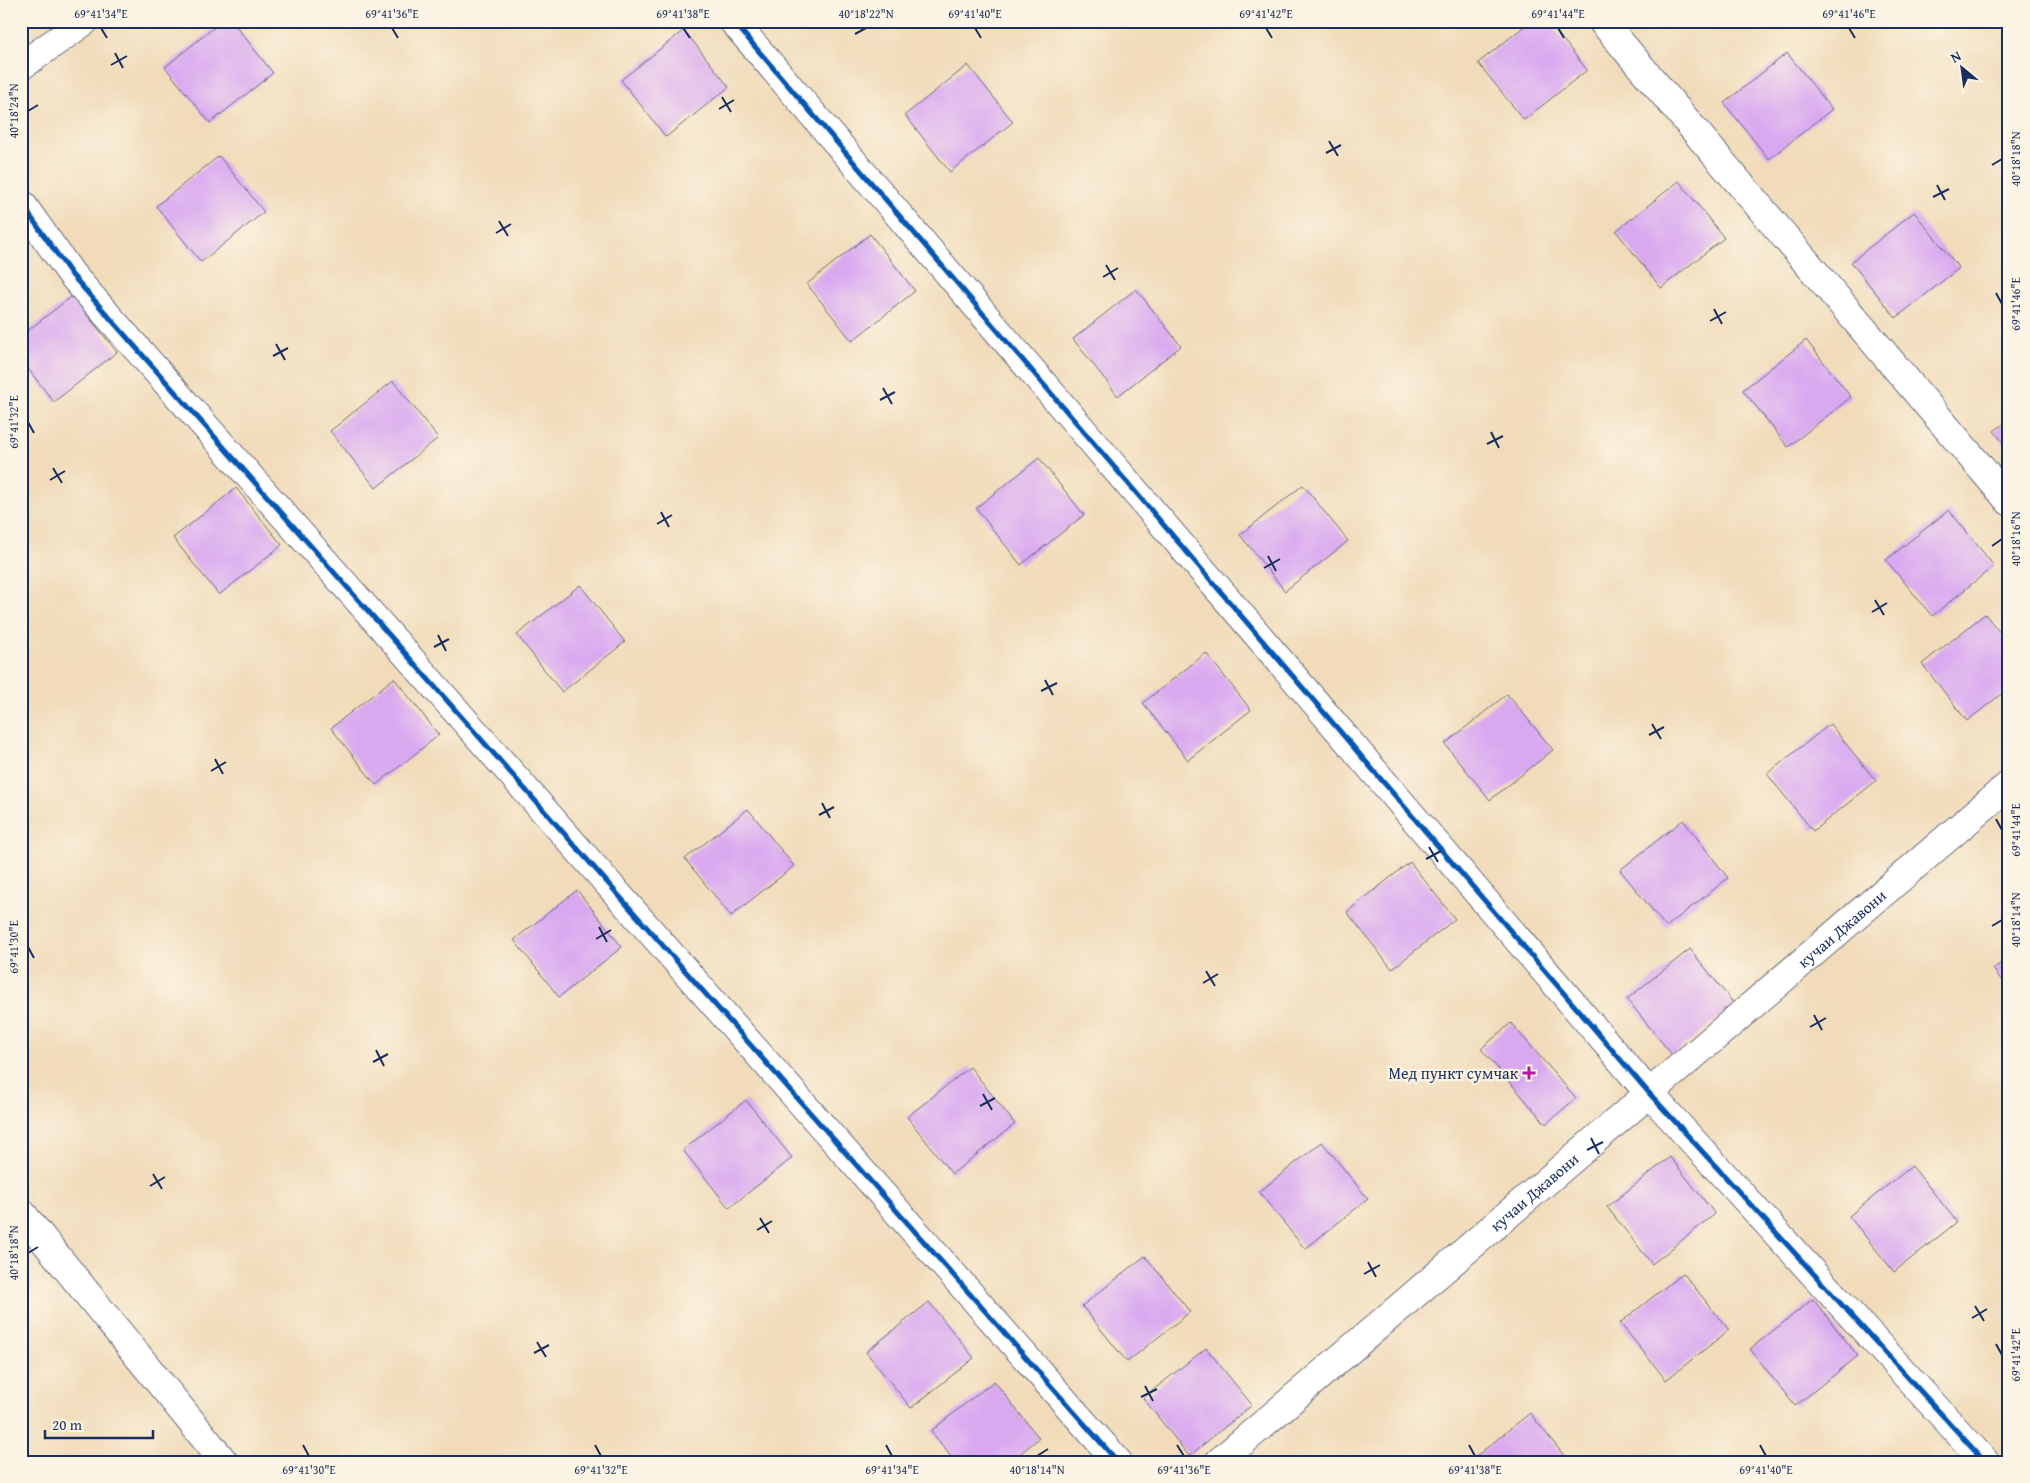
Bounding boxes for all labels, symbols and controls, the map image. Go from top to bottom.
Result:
text: 69°41'34"E [74,5,128,22]
text: 69°41'36"E [365,5,419,22]
text: 69°41'38"E [656,5,710,22]
text: 40°18'22"N [838,5,894,22]
text: 69°41'40"E [948,5,1002,22]
text: 69°41'42"E [1239,5,1293,22]
text: 69°41'44"E [1531,5,1585,22]
text: 69°41'46"E [1822,5,1876,22]
north arrow [1938,42,1988,92]
text: N [1947,45,1965,68]
text: 40°18'24"N [5,83,22,139]
text: 40°18'18"N [2007,131,2024,187]
text: 69°41'46"E [2007,277,2024,331]
text: 69°41'32"E [5,395,22,449]
text: 40°18'16"N [2007,511,2024,567]
text: 69°41'44"E [2007,803,2024,857]
street label: кучаи Джавони [1792,883,1892,973]
text: 40°18'14"N [2007,892,2024,948]
text: 69°41'30"E [5,920,22,974]
place label: Мед пункт сумчак [1388,1061,1519,1085]
marker: Мед пункт сумчак [1522,1066,1536,1080]
street label: кучаи Джавони [1485,1147,1584,1237]
text: 40°18'18"N [5,1225,22,1281]
text: 69°41'42"E [2007,1328,2024,1382]
scale bar [45,1408,152,1440]
text: 20 m [52,1414,83,1435]
text: 69°41'30"E [282,1461,336,1478]
text: 69°41'32"E [574,1461,628,1478]
text: 69°41'34"E [865,1461,919,1478]
text: 40°18'14"N [1009,1461,1065,1478]
text: 69°41'36"E [1157,1461,1211,1478]
text: 69°41'38"E [1448,1461,1502,1478]
text: 69°41'40"E [1739,1461,1793,1478]

